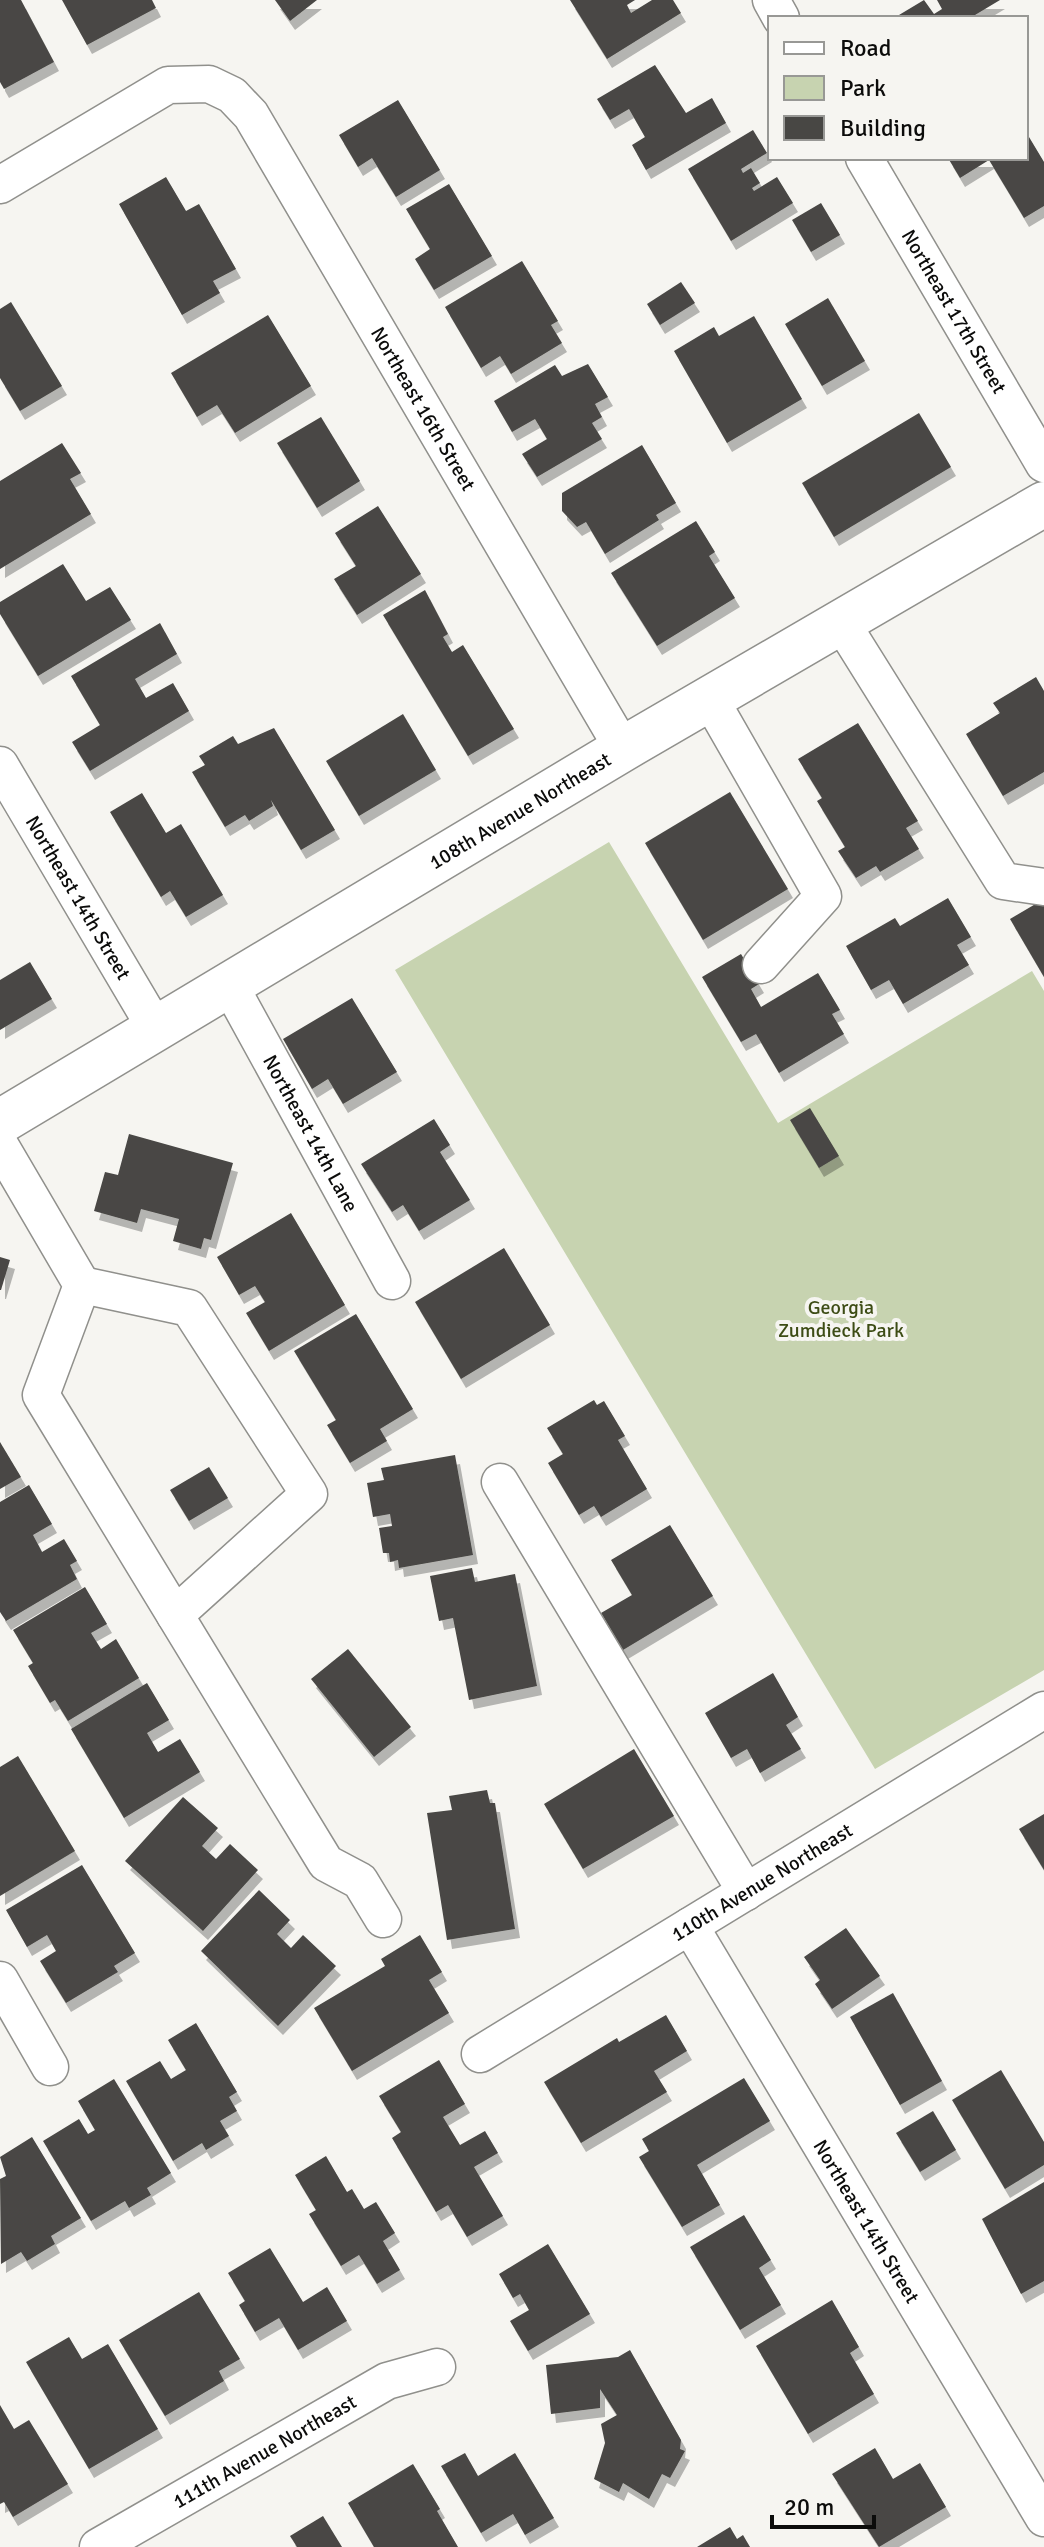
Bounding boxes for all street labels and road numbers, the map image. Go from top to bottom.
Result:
street label: Northeast 17th Street [896,225,1012,398]
street label: Northeast 16th Street [365,322,481,495]
street label: 108th Avenue Northeast [425,747,615,875]
street label: Northeast 14th Street [20,811,136,984]
street label: Northeast 14th Lane [258,1050,364,1216]
street label: 110th Avenue Northeast [667,1818,857,1947]
street label: Northeast 14th Street [808,2135,925,2307]
street label: 111th Avenue Northeast [168,2389,361,2514]

